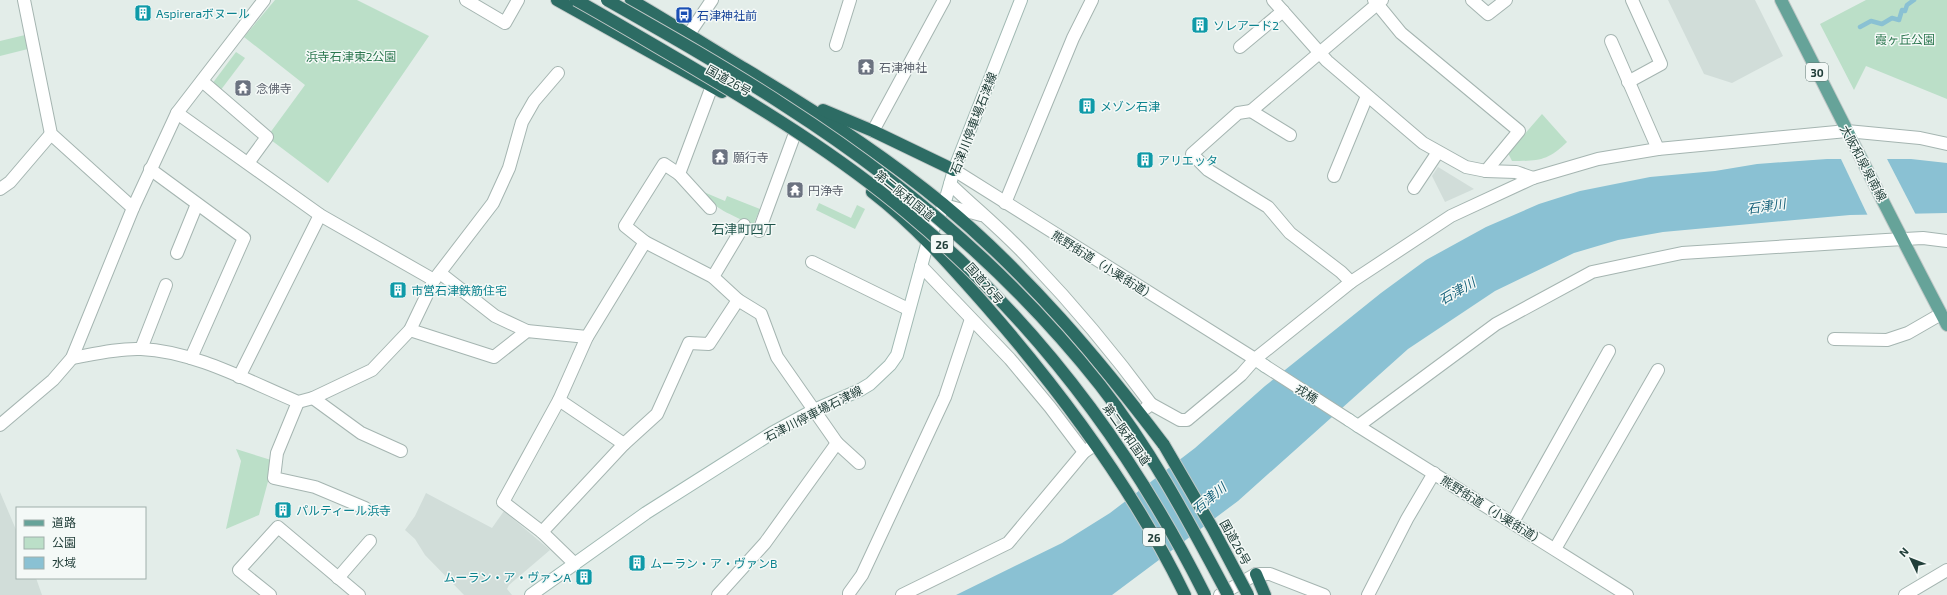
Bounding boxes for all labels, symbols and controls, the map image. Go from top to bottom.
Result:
building icon: Aspireraボヌール [133,3,153,23]
bus stop icon: 石津神社前 [674,5,694,25]
place label: Aspireraボヌール [156,6,250,20]
place label: 石津神社前 [697,8,757,22]
building icon: ソレアード2 [1190,15,1210,35]
place label: ソレアード2 [1213,18,1279,32]
park label: 霞ヶ丘公園 [1875,32,1935,46]
park label: 浜寺石津東2公園 [306,49,396,63]
temple icon: 石津神社 [856,57,876,77]
place label: 石津神社 [879,60,927,74]
street label: 国道26号 [704,62,754,98]
road number: 30 [1806,63,1828,81]
street label: 石津川停車場石津線 [947,70,999,176]
temple icon: 念佛寺 [233,78,253,98]
place label: 念佛寺 [256,81,292,95]
building icon: メゾン石津 [1077,96,1097,116]
place label: メゾン石津 [1100,99,1160,113]
street label: 大阪和泉泉南線 [1838,123,1890,203]
temple icon: 願行寺 [710,147,730,167]
place label: 願行寺 [733,150,769,164]
building icon: アリエッタ [1135,150,1155,170]
place label: アリエッタ [1158,153,1218,167]
street label: 第二阪和国道 [873,167,937,223]
temple icon: 円浄寺 [785,180,805,200]
place label: 円浄寺 [808,183,844,197]
water label: 石津川 [1746,195,1788,217]
district label: 石津町四丁 [711,221,777,237]
street label: 熊野街道（小栗街道） [1049,227,1159,303]
road number: 26 [931,235,953,253]
street label: 国道26号 [963,260,1007,306]
water label: 石津川 [1436,273,1480,308]
building icon: 市営石津鉄筋住宅 [388,280,408,300]
place label: 市営石津鉄筋住宅 [411,283,507,297]
street label: 戎橋 [1293,381,1321,405]
street label: 石津川停車場石津線 [762,382,864,444]
street label: 第二阪和国道 [1101,400,1153,468]
street label: 熊野街道（小栗街道） [1438,472,1548,548]
water label: 石津川 [1189,478,1231,517]
building icon: パルティール浜寺 [273,500,293,520]
place label: パルティール浜寺 [296,503,391,517]
legend [16,507,146,579]
text: 道路 [52,515,76,529]
street label: 国道26号 [1218,517,1254,567]
road number: 26 [1143,528,1165,546]
text: 公園 [52,535,76,549]
north arrow [1891,539,1931,579]
text: N [1896,544,1911,559]
building icon: ムーラン・ア・ヴァンB [627,553,647,573]
text: 水域 [52,555,76,569]
place label: ムーラン・ア・ヴァンB [650,556,777,570]
building icon: ムーラン・ア・ヴァンA [574,567,594,587]
place label: ムーラン・ア・ヴァンA [444,570,572,584]

